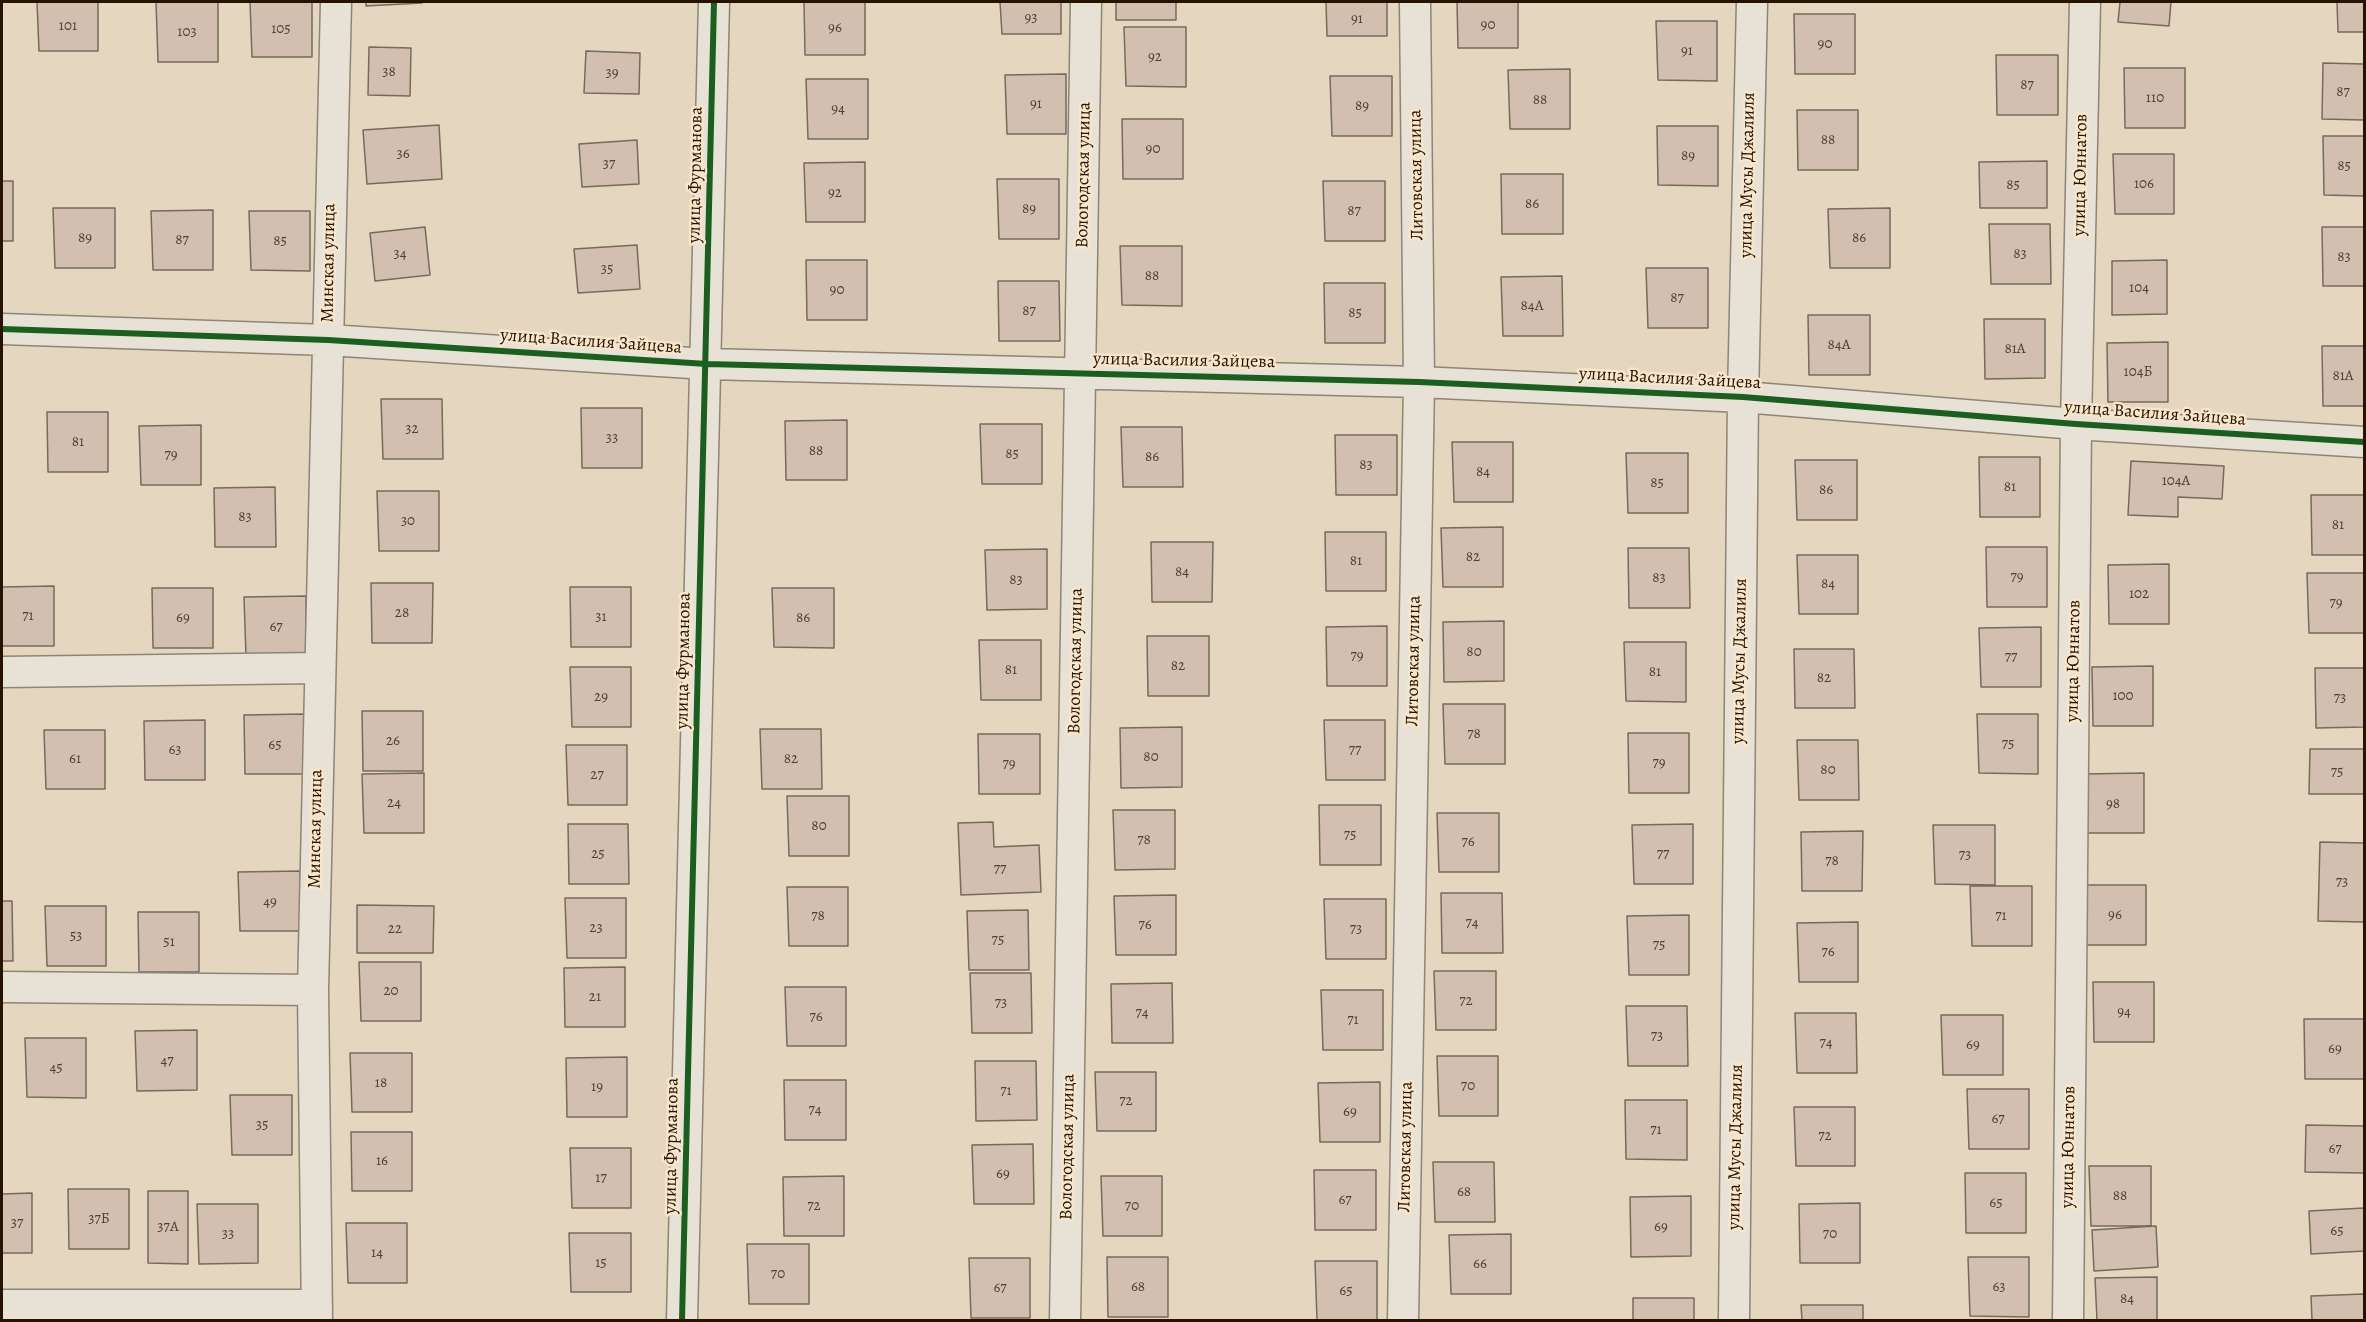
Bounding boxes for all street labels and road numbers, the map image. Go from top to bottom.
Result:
street label: улица Мусы Джалиля [1736,92,1760,258]
street label: Вологодская улица [1072,102,1096,248]
street label: улица Фурманова [684,107,708,243]
street label: Литовская улица [1405,109,1429,241]
street label: улица Юннатов [2069,114,2093,236]
street label: Минская улица [317,203,341,323]
street label: улица Василия Зайцева [499,325,683,359]
street label: улица Василия Зайцева [1093,349,1275,373]
street label: улица Василия Зайцева [1579,363,1761,395]
street label: улица Василия Зайцева [2063,397,2247,431]
street label: улица Мусы Джалиля [1728,578,1752,744]
street label: Вологодская улица [1064,588,1088,734]
street label: улица Фурманова [672,593,696,729]
street label: Литовская улица [1402,595,1426,727]
street label: улица Юннатов [2062,600,2086,722]
street label: Минская улица [304,769,328,889]
street label: улица Мусы Джалиля [1724,1064,1748,1230]
street label: Вологодская улица [1056,1074,1080,1220]
street label: улица Фурманова [660,1078,684,1214]
street label: Литовская улица [1394,1081,1418,1213]
street label: улица Юннатов [2057,1086,2081,1208]

